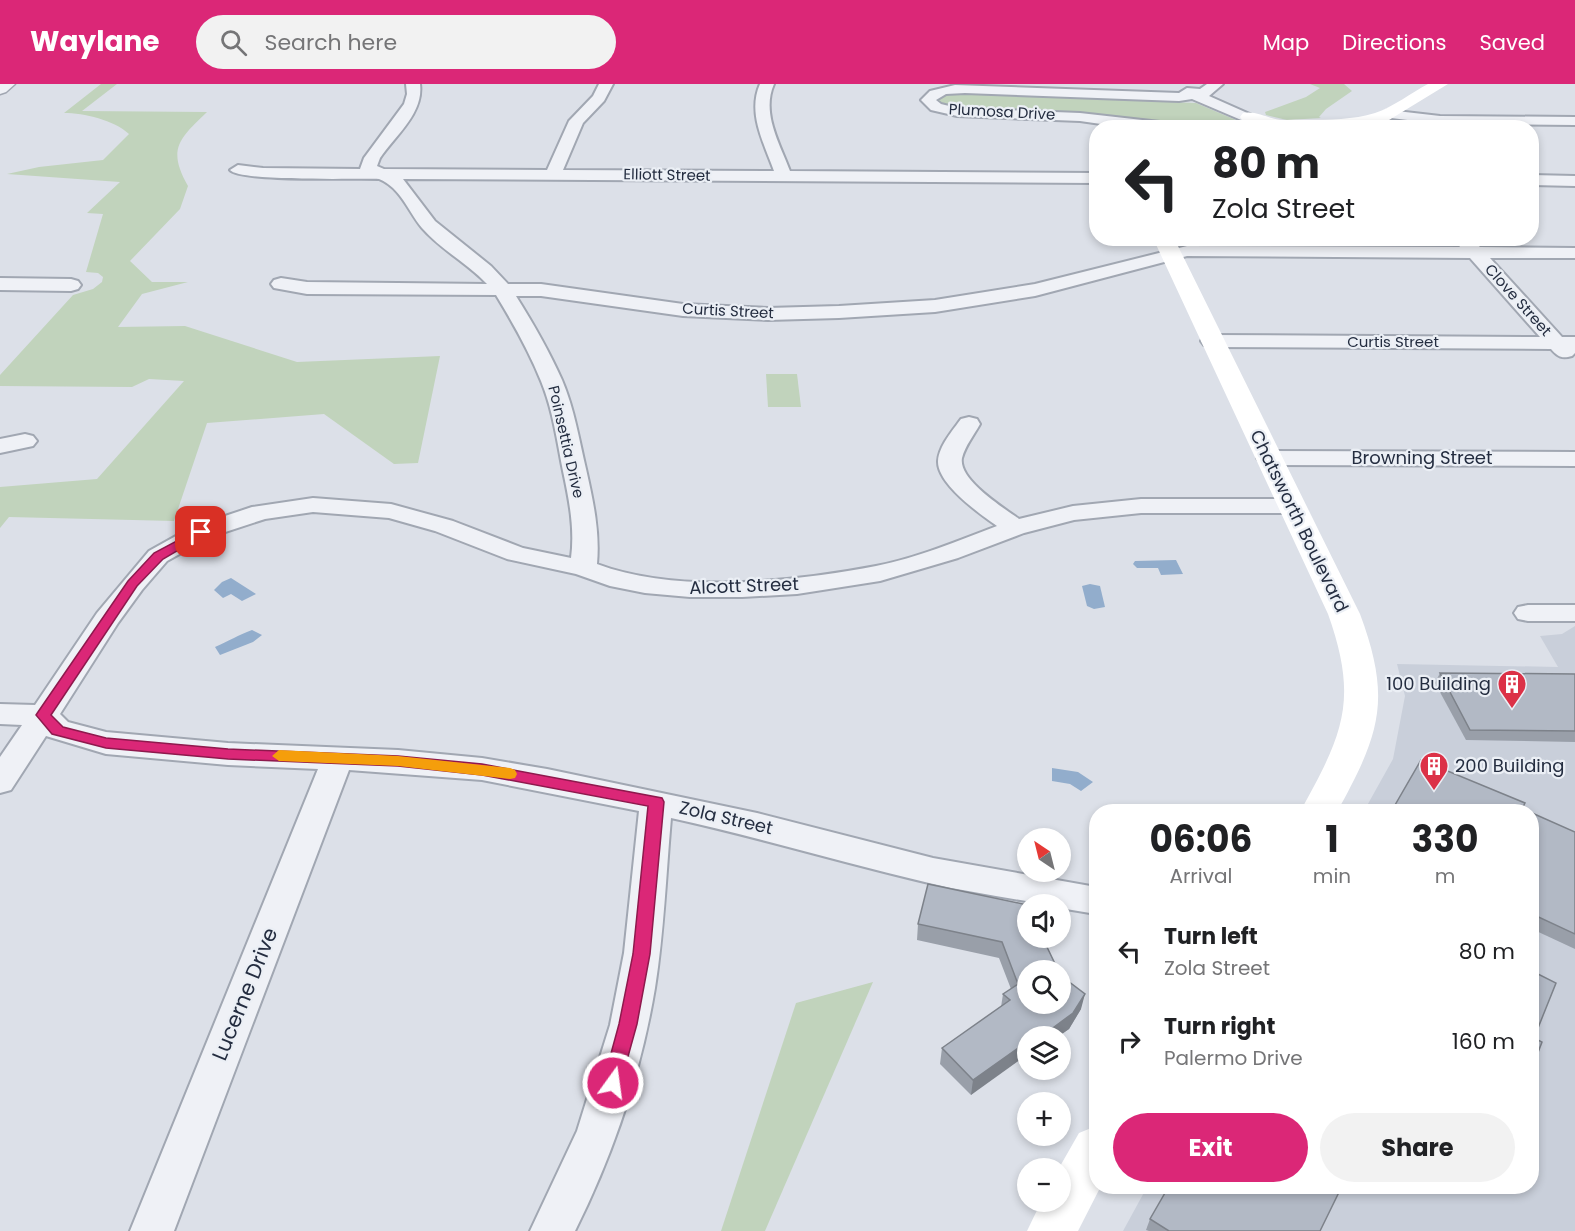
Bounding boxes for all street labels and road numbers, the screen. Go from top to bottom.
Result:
street label: Plumosa Drive [948,98,1056,125]
street label: Elliott Street [623,163,711,186]
street label: Clove Street [1480,259,1556,340]
street label: Curtis Street [682,298,774,323]
street label: Curtis Street [1347,331,1439,352]
street label: Poinsettia Drive [543,383,590,500]
street label: Chatsworth Boulevard [1244,425,1355,616]
street label: Browning Street [1351,445,1493,470]
street label: Alcott Street [689,571,799,600]
street label: Zola Street [677,795,775,840]
street label: Lucerne Drive [205,923,284,1065]

